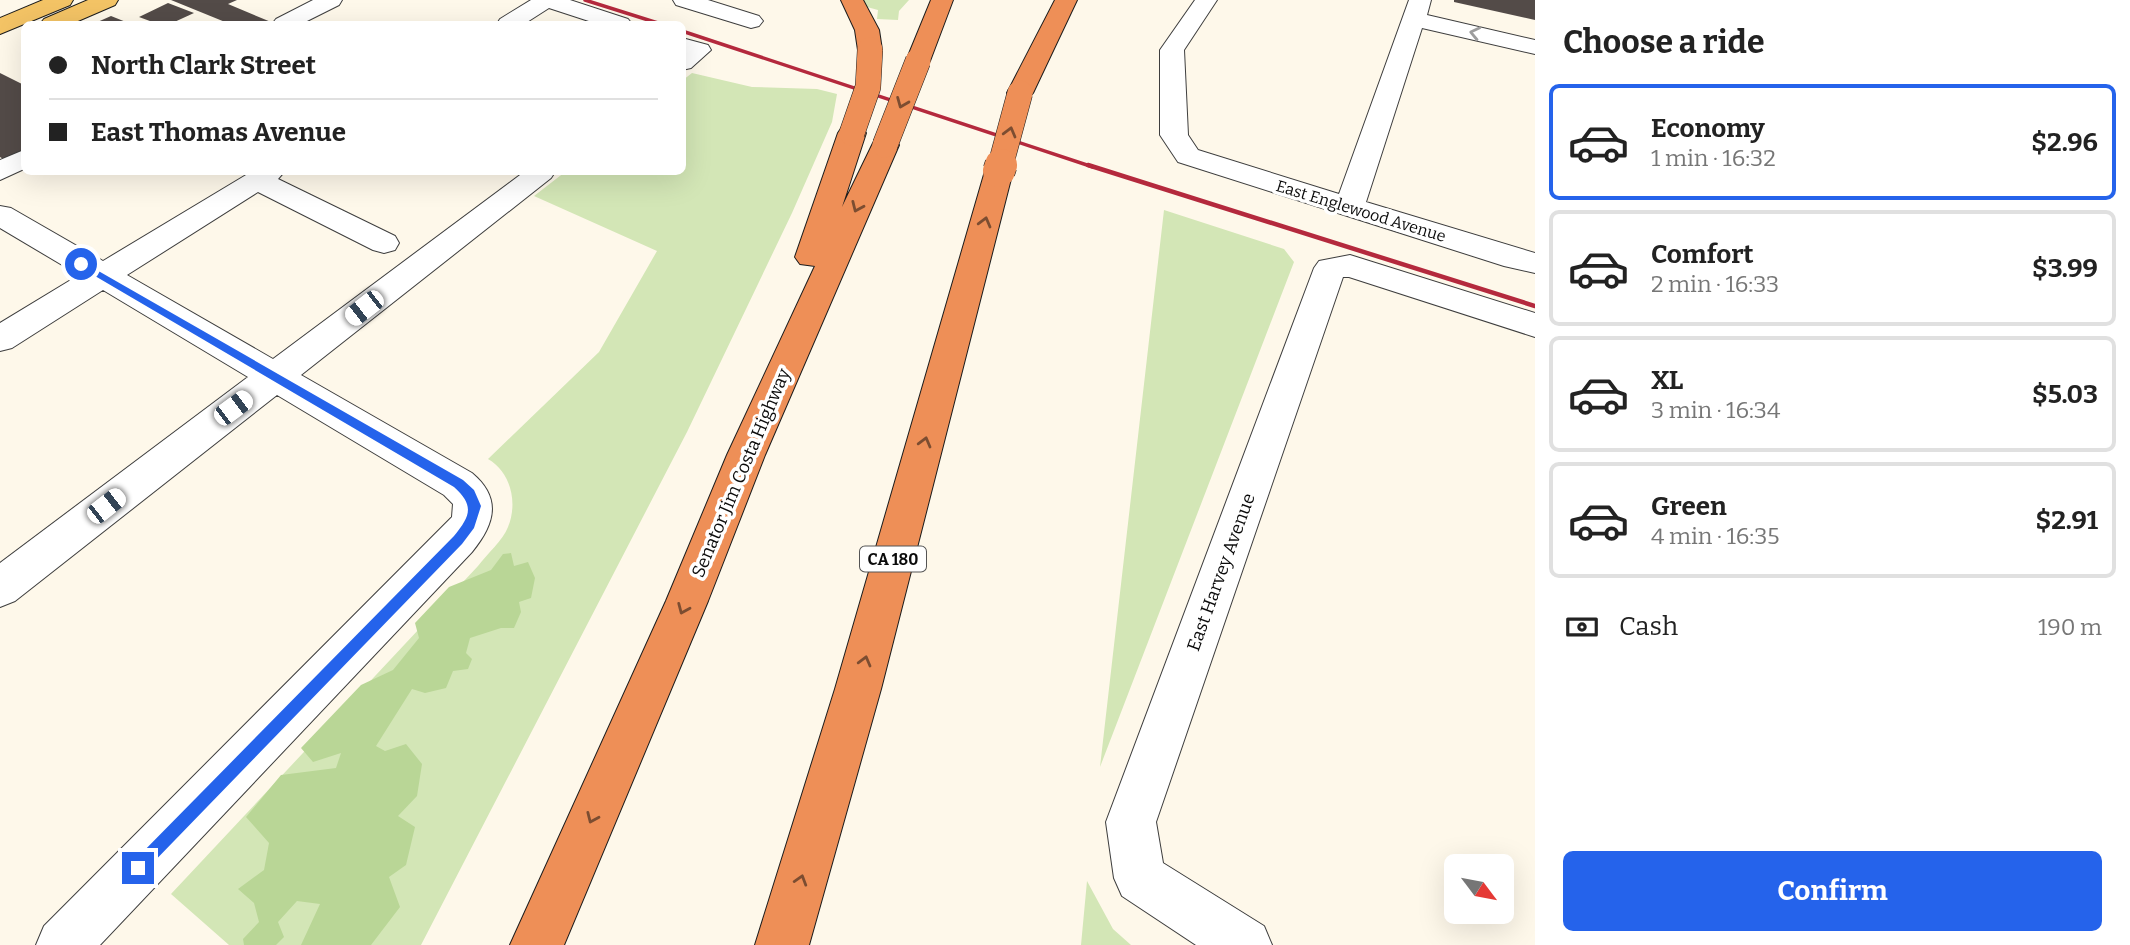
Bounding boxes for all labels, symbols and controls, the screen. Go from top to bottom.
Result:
text: Choose a ride [1563,23,1764,61]
one-way arrow [1469,27,1481,41]
text: North Clark Street [91,50,316,81]
one-way arrow [896,97,910,109]
icon: car [1567,111,1630,174]
text: Economy [1651,113,1765,144]
text: East Thomas Avenue [91,117,346,148]
one-way arrow [1001,126,1016,138]
text: $2.96 [2031,127,2098,158]
text: 1 min · 16:32 [1651,144,1776,172]
street label: East Englewood Avenue [1274,176,1448,246]
one-way arrow [851,200,865,212]
one-way arrow [977,217,991,229]
icon: car [1567,237,1630,300]
text: Comfort [1651,239,1754,270]
route start [65,248,97,280]
text: $3.99 [2032,253,2098,284]
text: 2 min · 16:33 [1651,270,1779,298]
car [341,287,388,329]
icon: car [1567,363,1630,426]
street label: Senator Jim Costa Highway [687,365,795,581]
text: XL [1651,365,1683,396]
text: $5.03 [2032,379,2098,410]
car [210,387,257,429]
text: 3 min · 16:34 [1651,396,1780,424]
one-way arrow [917,436,931,448]
car [83,485,130,527]
icon: car [1567,489,1630,552]
street label: East Harvey Avenue [1182,490,1260,654]
text: Green [1651,491,1727,522]
text: $2.91 [2035,505,2098,536]
text: 4 min · 16:35 [1651,522,1780,550]
road number: CA 180 [860,546,926,572]
one-way arrow [677,602,691,615]
icon: cash [1563,608,1601,646]
text: Cash [1619,611,1678,642]
text: 190 m [2038,613,2102,641]
one-way arrow [857,655,871,667]
one-way arrow [586,811,600,823]
button: Confirm [1563,851,2102,931]
route end [122,852,154,884]
north arrow [1444,854,1514,924]
map controls [1444,854,1514,924]
one-way arrow [793,874,808,886]

